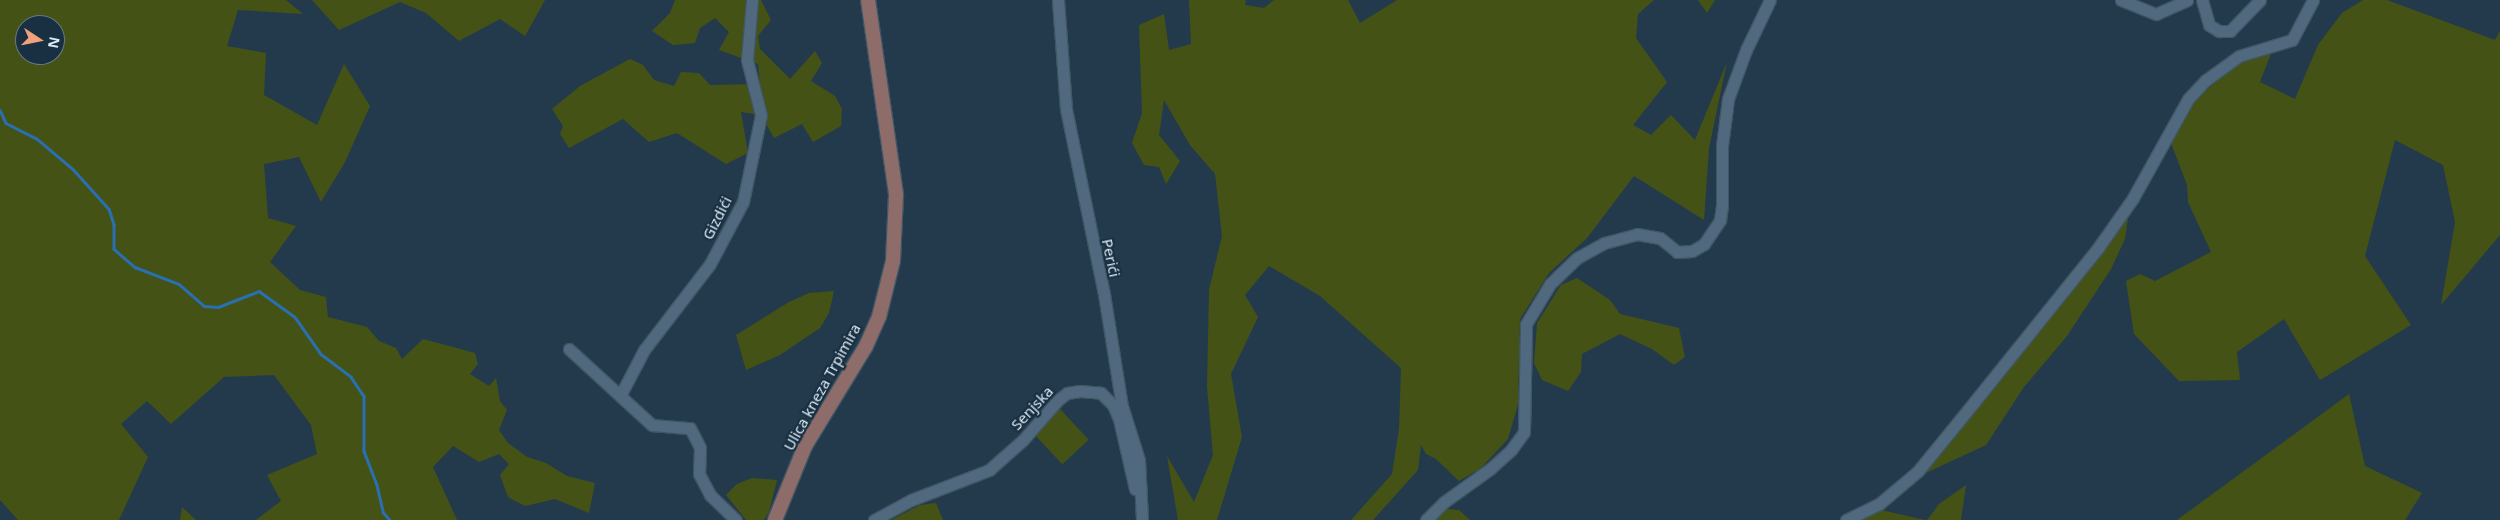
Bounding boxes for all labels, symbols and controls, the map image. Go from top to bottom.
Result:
north arrow [15,15,65,65]
text: N [44,35,65,50]
street label: Gizdići [699,193,735,243]
street label: Perići [1098,237,1124,279]
street label: Ulica kneza Trpimira [780,320,864,454]
street label: Senjska [1007,382,1057,434]

